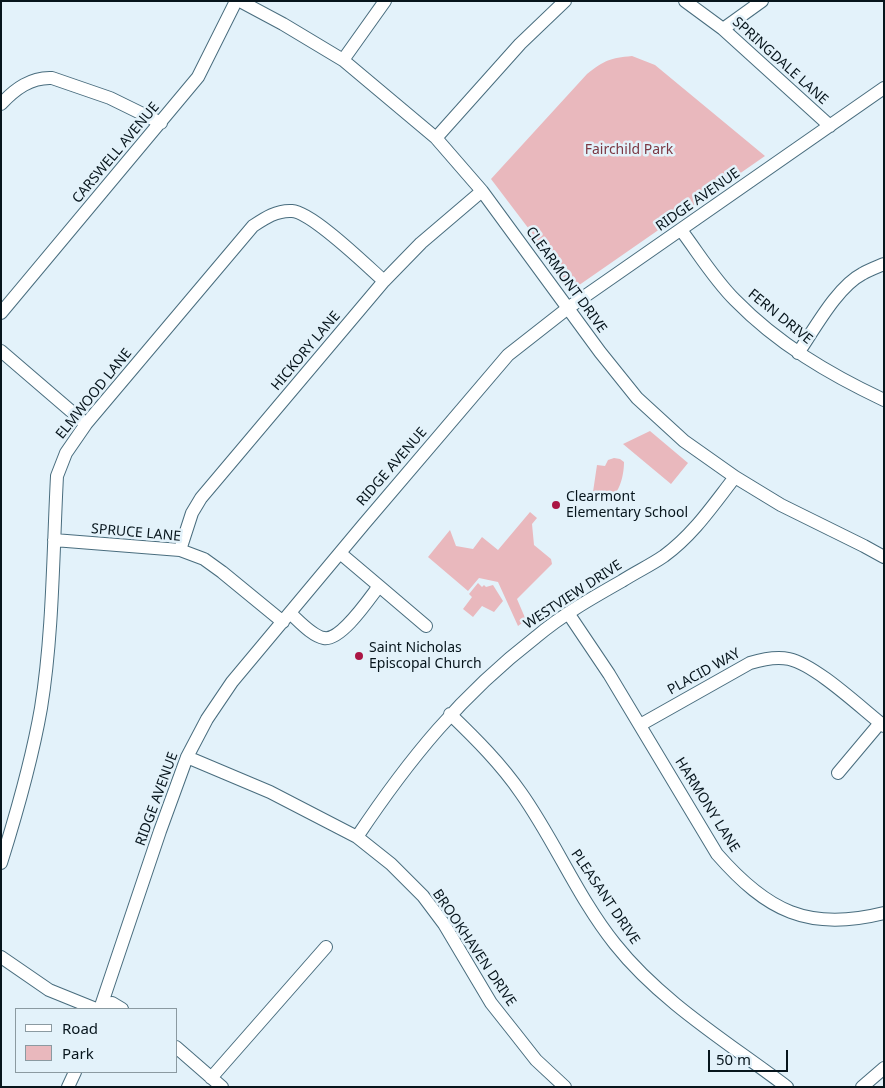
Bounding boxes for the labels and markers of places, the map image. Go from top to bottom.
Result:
place label: Clearmont Elementary School [566,489,688,522]
marker: Clearmont Elementary School [550,499,562,511]
place label: Saint Nicholas Episcopal Church [369,640,482,672]
marker: Saint Nicholas Episcopal Church [353,650,365,662]

